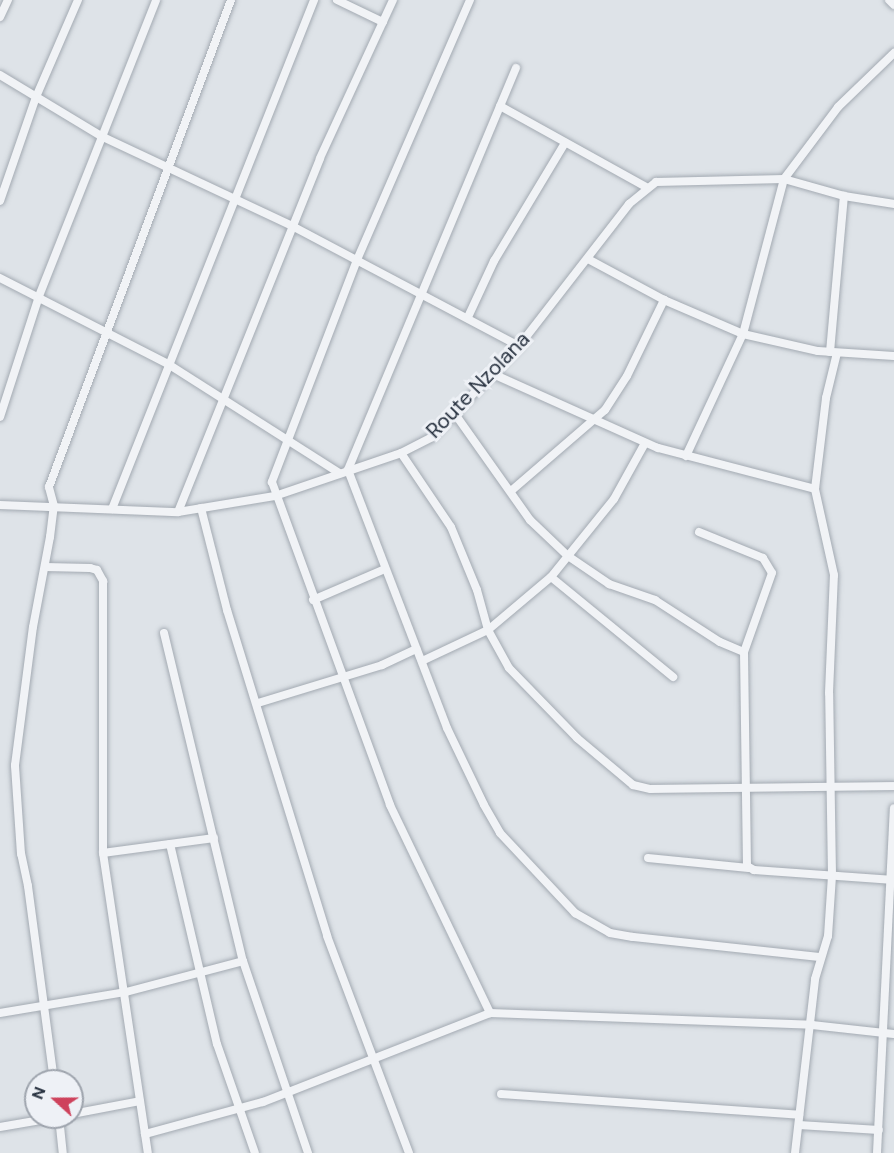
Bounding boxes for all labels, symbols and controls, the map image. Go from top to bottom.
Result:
street label: Route Nzolana [421,327,535,443]
north arrow [24,1069,84,1129]
text: N [27,1084,50,1102]

